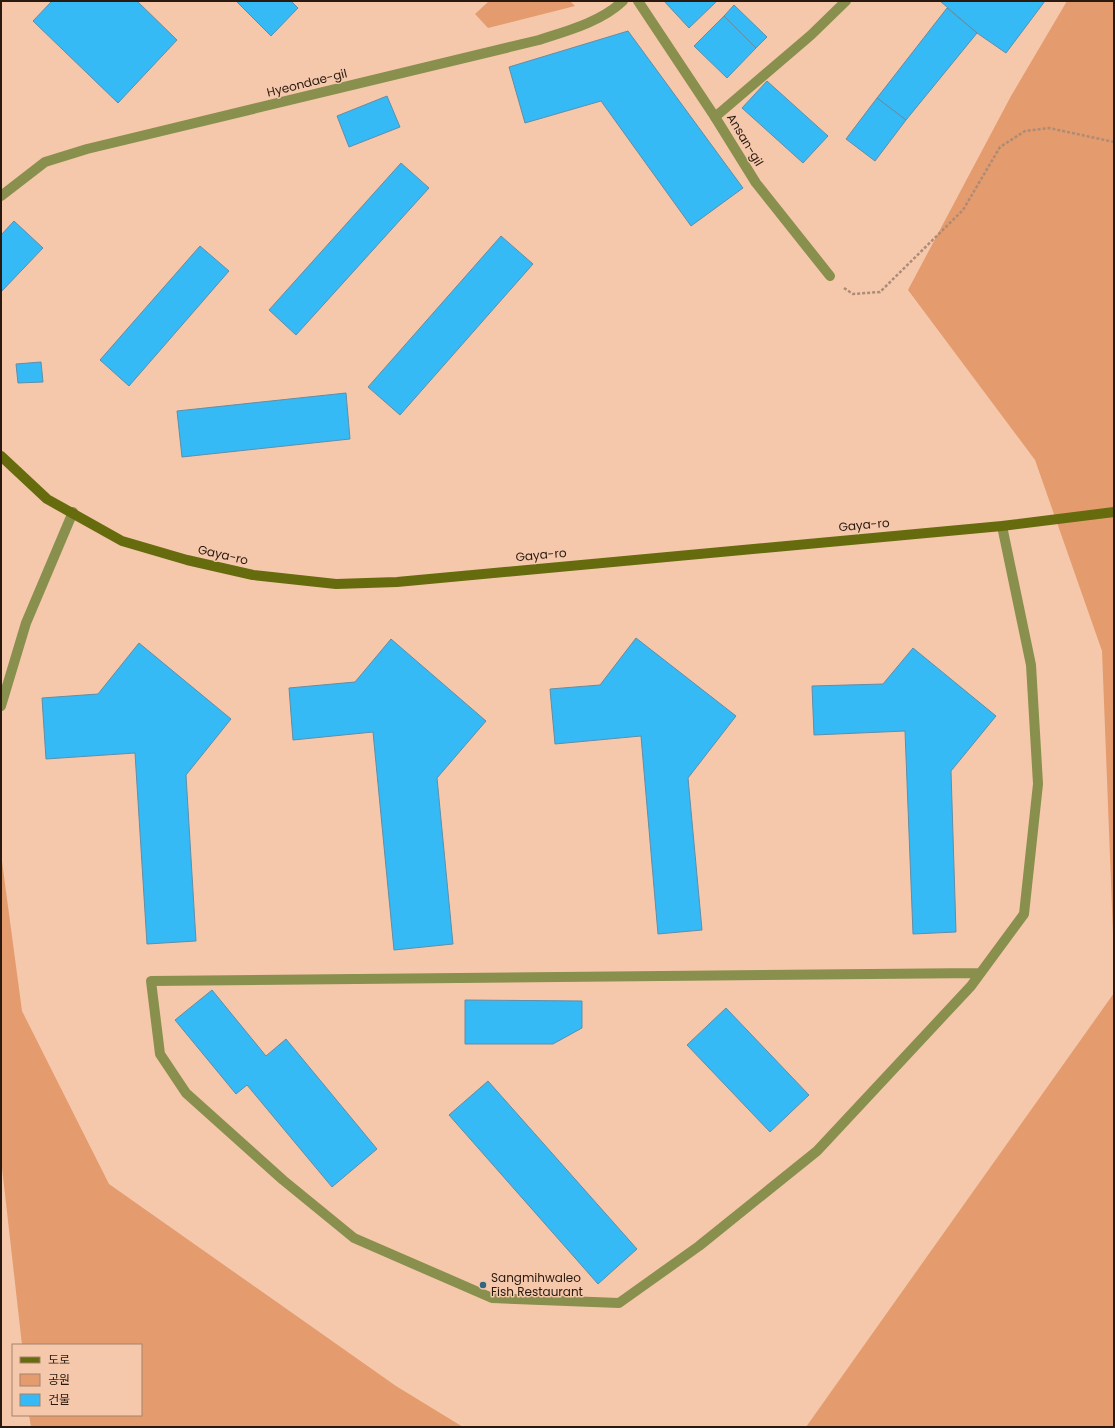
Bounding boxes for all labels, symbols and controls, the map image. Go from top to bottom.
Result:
street label: Hyeondae-gil [265,64,349,101]
street label: Ansan-gil [723,110,768,169]
street label: Gaya-ro [838,514,890,535]
street label: Gaya-ro [196,540,250,569]
street label: Gaya-ro [515,544,567,565]
place label: Sangmihwaleo Fish Restaurant [491,1269,583,1300]
marker: Sangmihwaleo Fish Restaurant [478,1280,488,1290]
legend [12,1344,142,1416]
text: 도로 [48,1351,70,1368]
text: 공원 [48,1371,70,1388]
text: 건물 [48,1391,70,1408]

